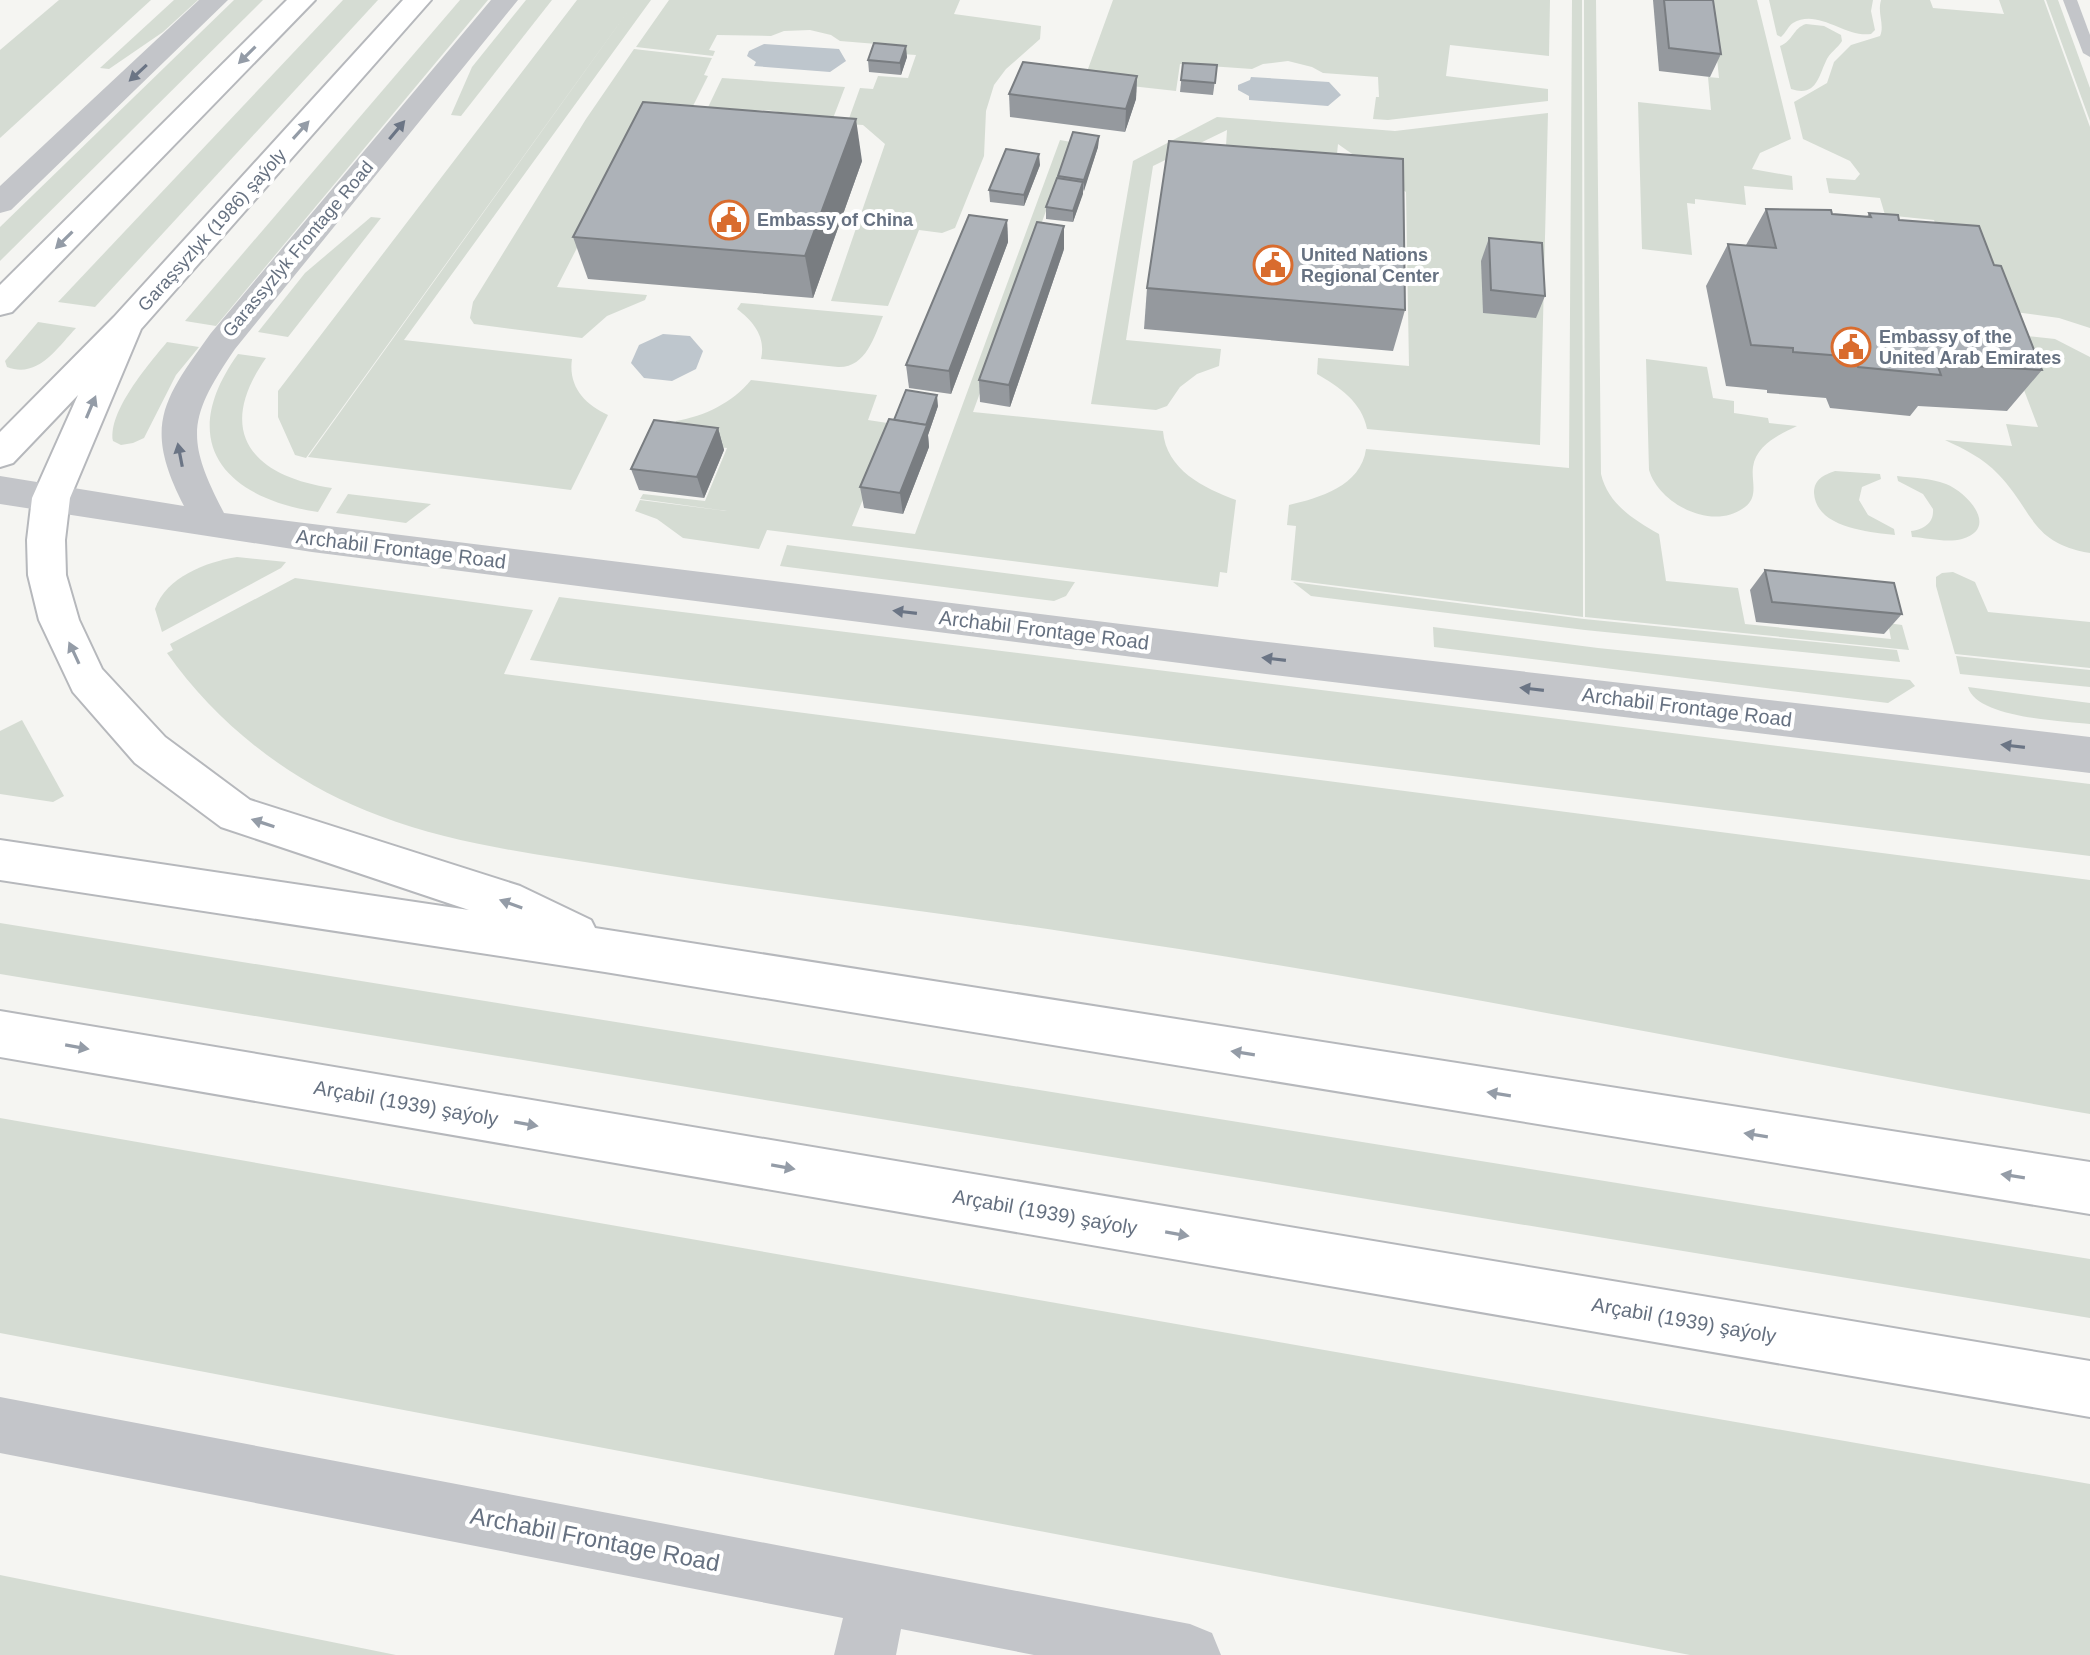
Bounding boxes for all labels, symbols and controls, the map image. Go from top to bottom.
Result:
one-way arrow [238,45,257,64]
one-way arrow [129,63,148,81]
one-way arrow [389,119,406,140]
one-way arrow [292,121,309,141]
street label: Garaşsyzlyk (1986) şaýoly [134,145,290,315]
street label: Garassyzlyk Frontage Road [219,157,377,341]
public building icon: Embassy of China [708,199,750,241]
place label: Embassy of China [757,210,914,230]
one-way arrow [55,230,73,249]
public building icon: United Nations Regional Center [1252,244,1294,286]
place label: United Nations Regional Center [1301,245,1439,286]
public building icon: Embassy of the United Arab Emirates [1830,326,1872,368]
place label: Embassy of the United Arab Emirates [1879,327,2061,368]
one-way arrow [84,395,97,419]
one-way arrow [173,442,185,467]
street label: Archabil Frontage Road [295,525,507,573]
one-way arrow [892,606,917,619]
street label: Archabil Frontage Road [938,606,1150,654]
one-way arrow [68,641,81,665]
one-way arrow [1261,652,1286,665]
one-way arrow [1519,682,1544,695]
street label: Archabil Frontage Road [1581,683,1793,731]
one-way arrow [2000,739,2025,752]
one-way arrow [251,817,275,829]
one-way arrow [498,897,522,909]
one-way arrow [65,1042,90,1054]
one-way arrow [1230,1046,1255,1059]
street label: Arçabil (1939) şaýoly [312,1076,500,1130]
one-way arrow [1487,1087,1512,1100]
one-way arrow [514,1118,539,1130]
one-way arrow [1743,1128,1768,1141]
one-way arrow [771,1161,796,1174]
one-way arrow [2000,1169,2025,1182]
street label: Arçabil (1939) şaýoly [951,1185,1139,1239]
one-way arrow [1165,1228,1190,1241]
street label: Arçabil (1939) şaýoly [1590,1293,1778,1347]
street label: Archabil Frontage Road [468,1502,722,1576]

